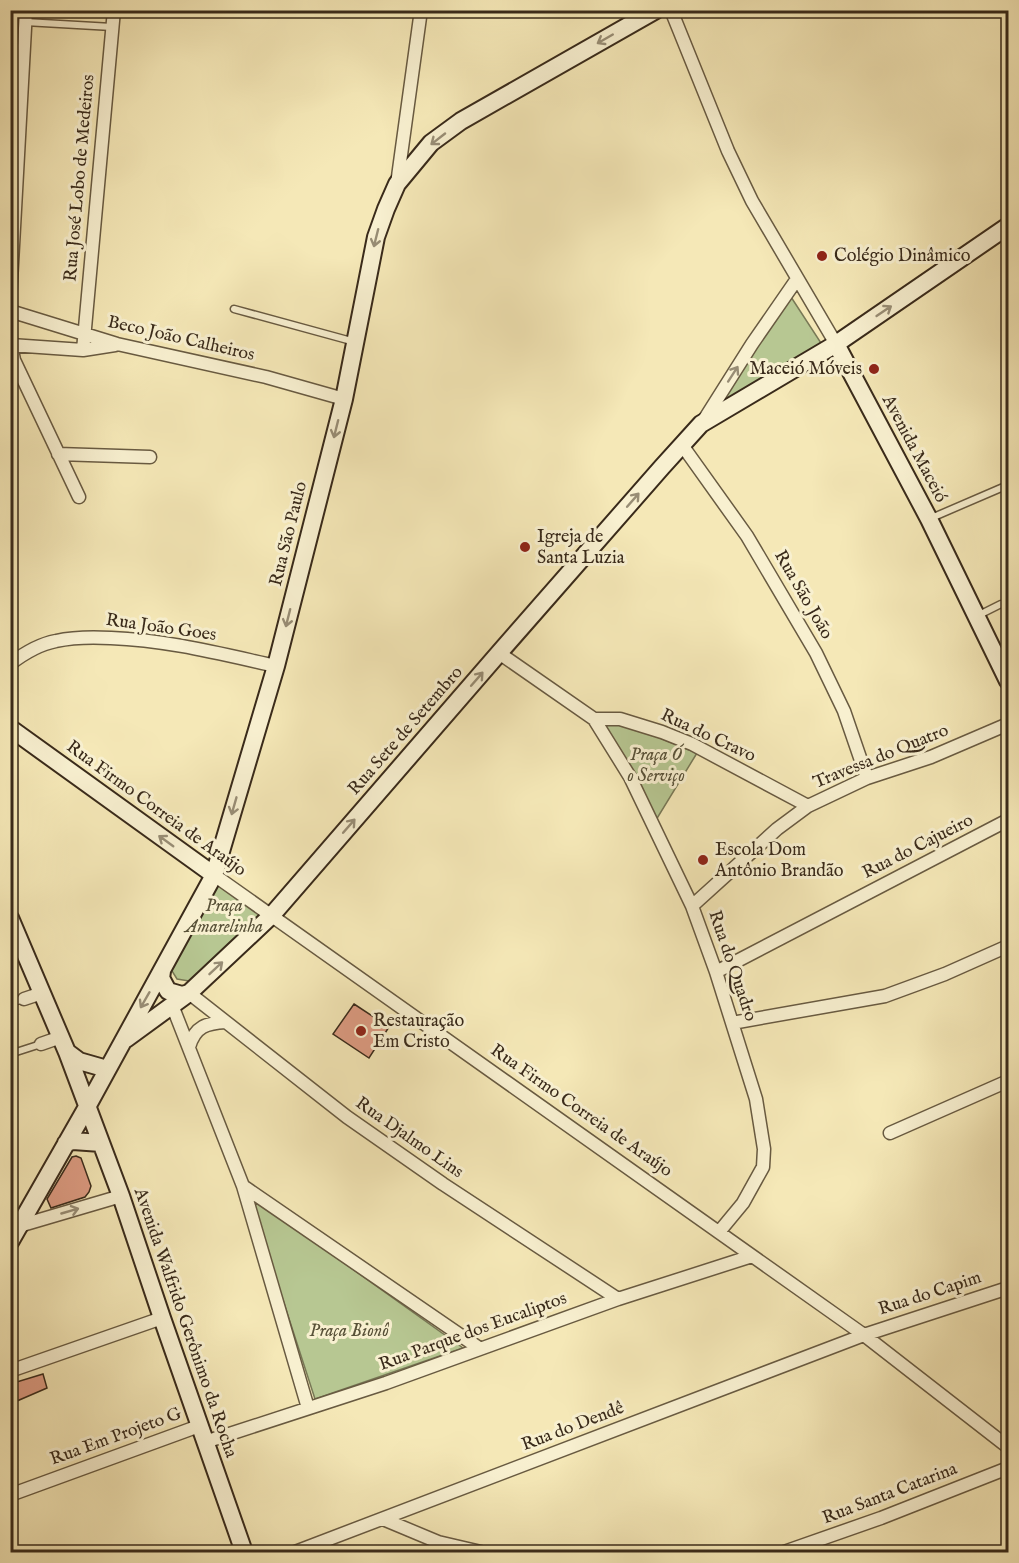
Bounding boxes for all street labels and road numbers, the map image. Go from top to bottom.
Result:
street label: Rua José Lobo de Medeiros [59,73,101,283]
street label: Beco João Calheiros [105,311,257,367]
street label: Avenida Maceió [876,390,952,507]
street label: Rua São Paulo [265,479,313,589]
street label: Rua São João [768,546,838,644]
street label: Rua João Goes [104,609,218,647]
street label: Rua Sete de Setembro [344,661,469,800]
street label: Rua do Cravo [657,704,760,768]
street label: Travessa do Quatro [810,719,952,795]
street label: Rua Firmo Correia de Araújo [61,736,251,882]
street label: Rua do Cajueiro [859,809,978,885]
street label: Rua do Quadro [702,908,762,1025]
street label: Rua Firmo Correia de Araújo [485,1039,677,1183]
street label: Rua Djalmo Lins [350,1092,468,1184]
street label: Avenida Walfrido Gerônimo da Rocha [128,1184,242,1461]
street label: Rua do Capim [876,1267,984,1321]
street label: Rua Parque dos Eucaliptos [376,1287,570,1377]
street label: Rua do Dendê [518,1397,628,1457]
street label: Rua Em Projeto G [47,1402,186,1471]
street label: Rua Santa Catarina [819,1458,961,1530]

